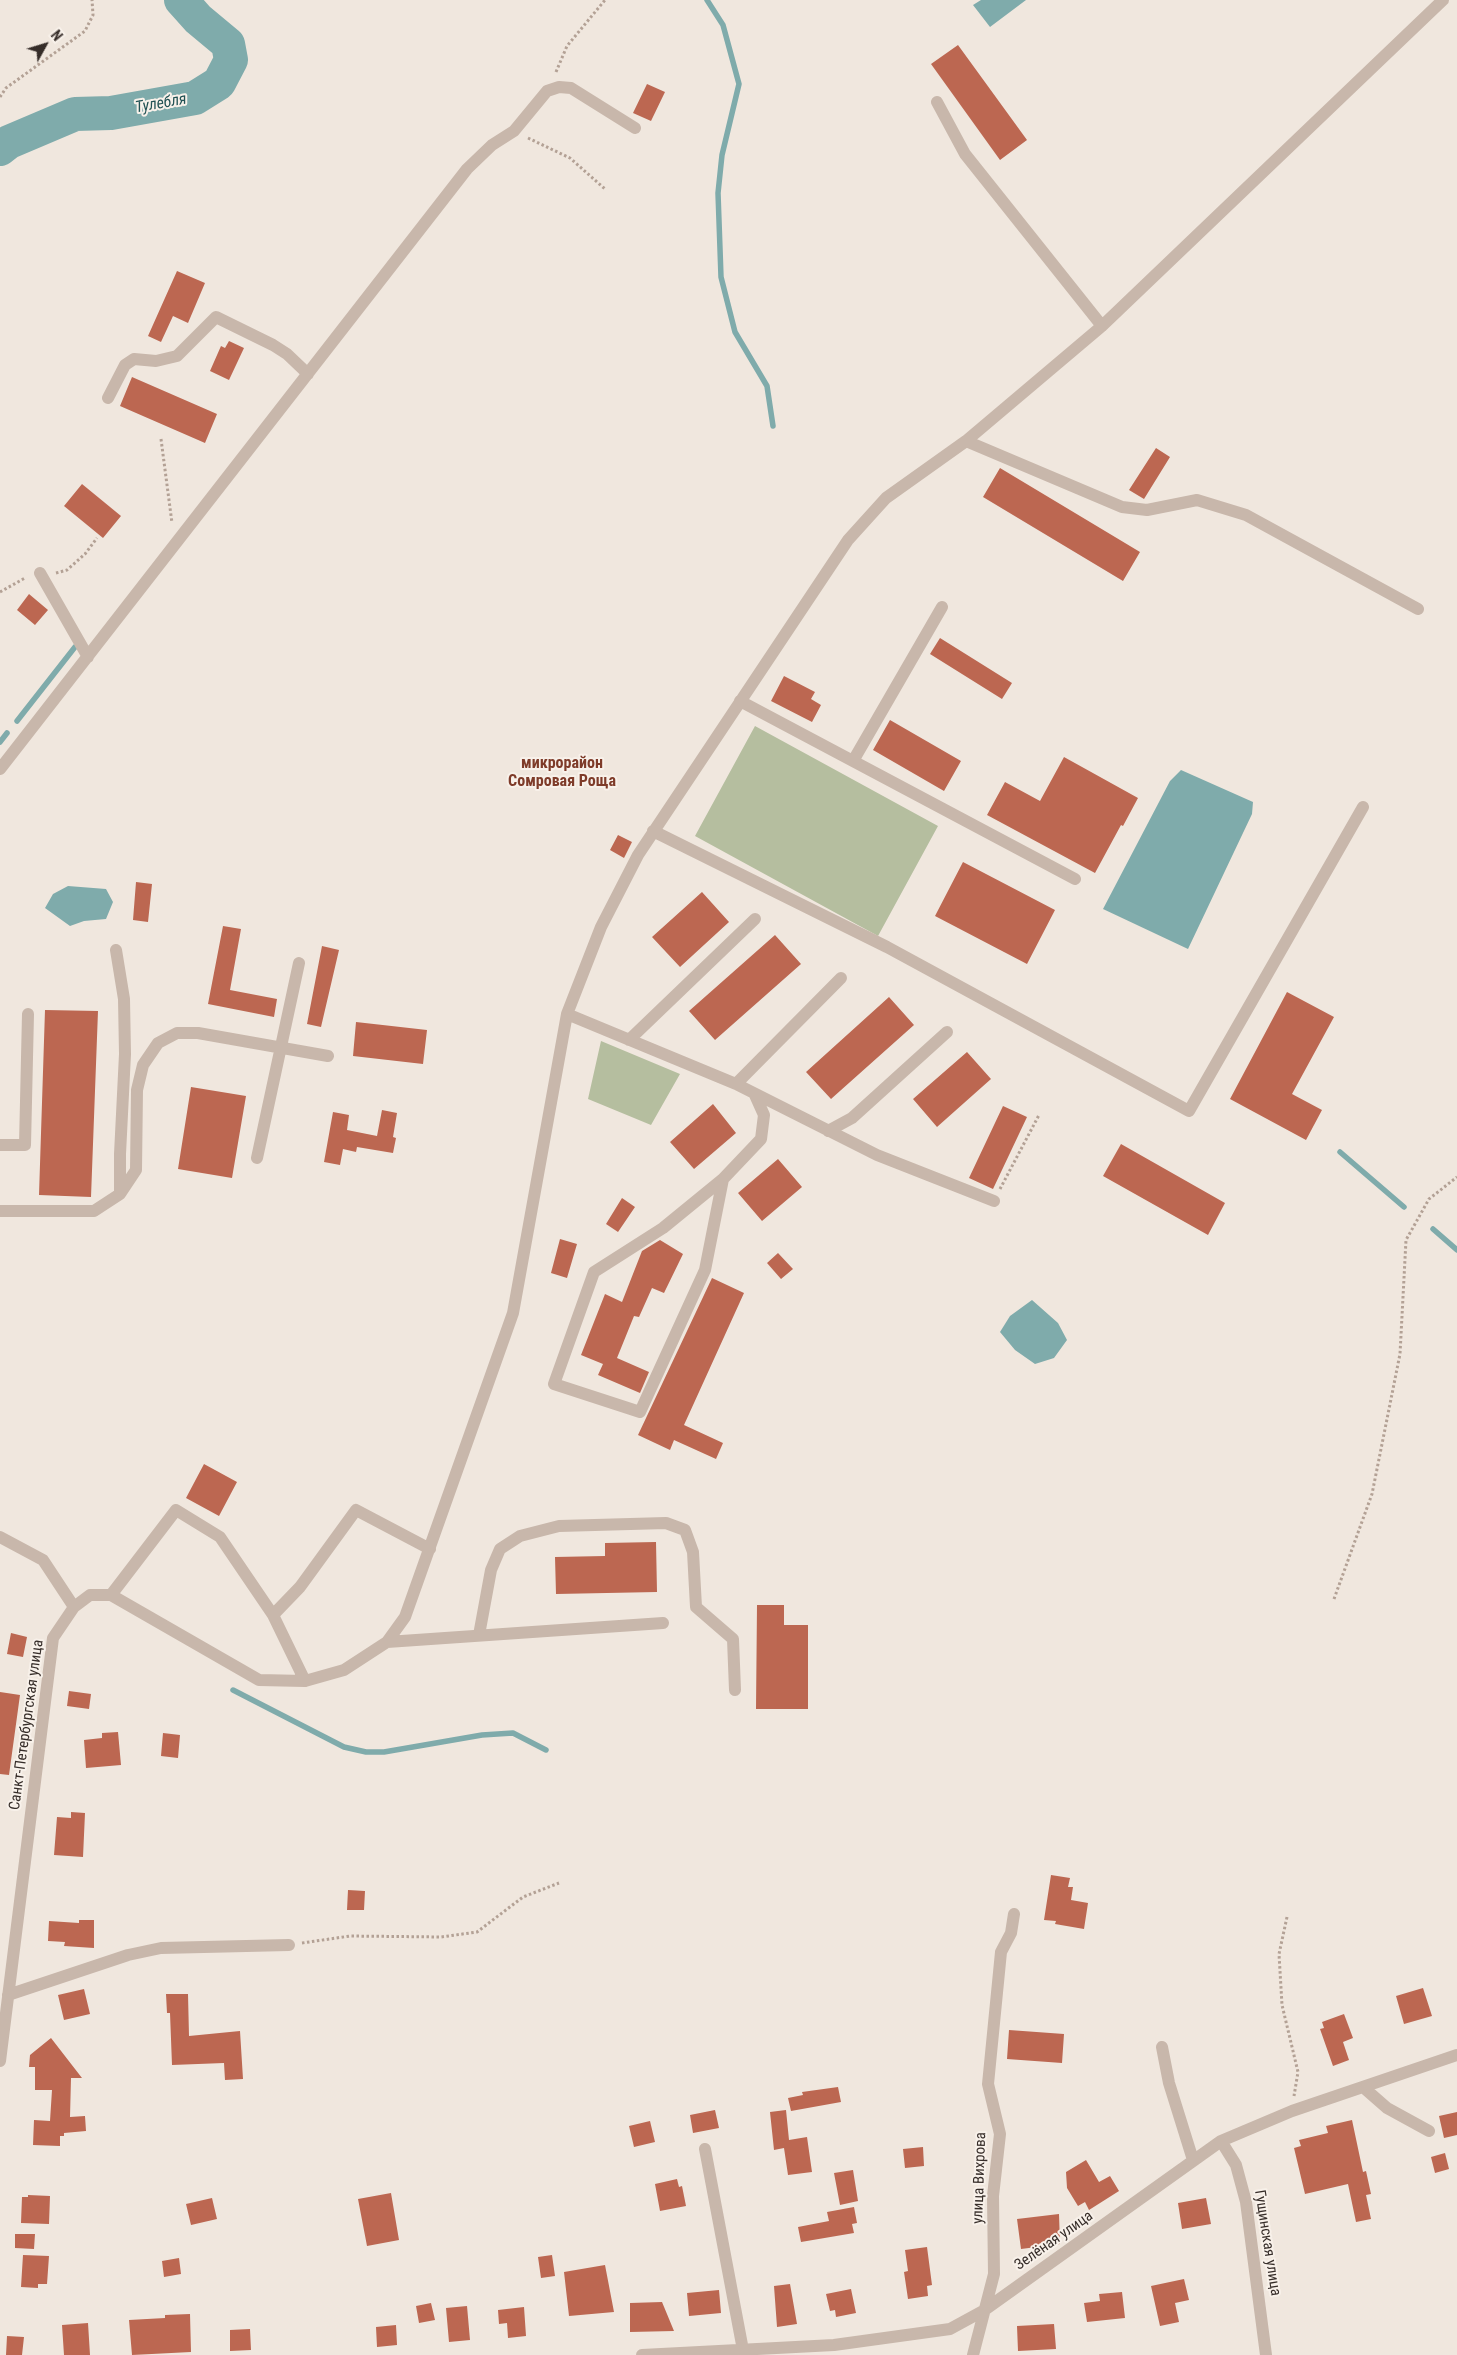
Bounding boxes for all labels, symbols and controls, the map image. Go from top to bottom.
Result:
north arrow [20,20,70,70]
text: N [48,27,66,44]
water label: Тулебля [134,90,188,118]
district label: микрорайон Сомровая Роща [508,754,616,792]
street label: Санкт-Петербургская улица [6,1639,48,1811]
street label: улица Вихрова [969,2132,991,2224]
street label: Гущинская улица [1250,2189,1284,2297]
street label: Зелёная улица [1011,2207,1097,2275]

